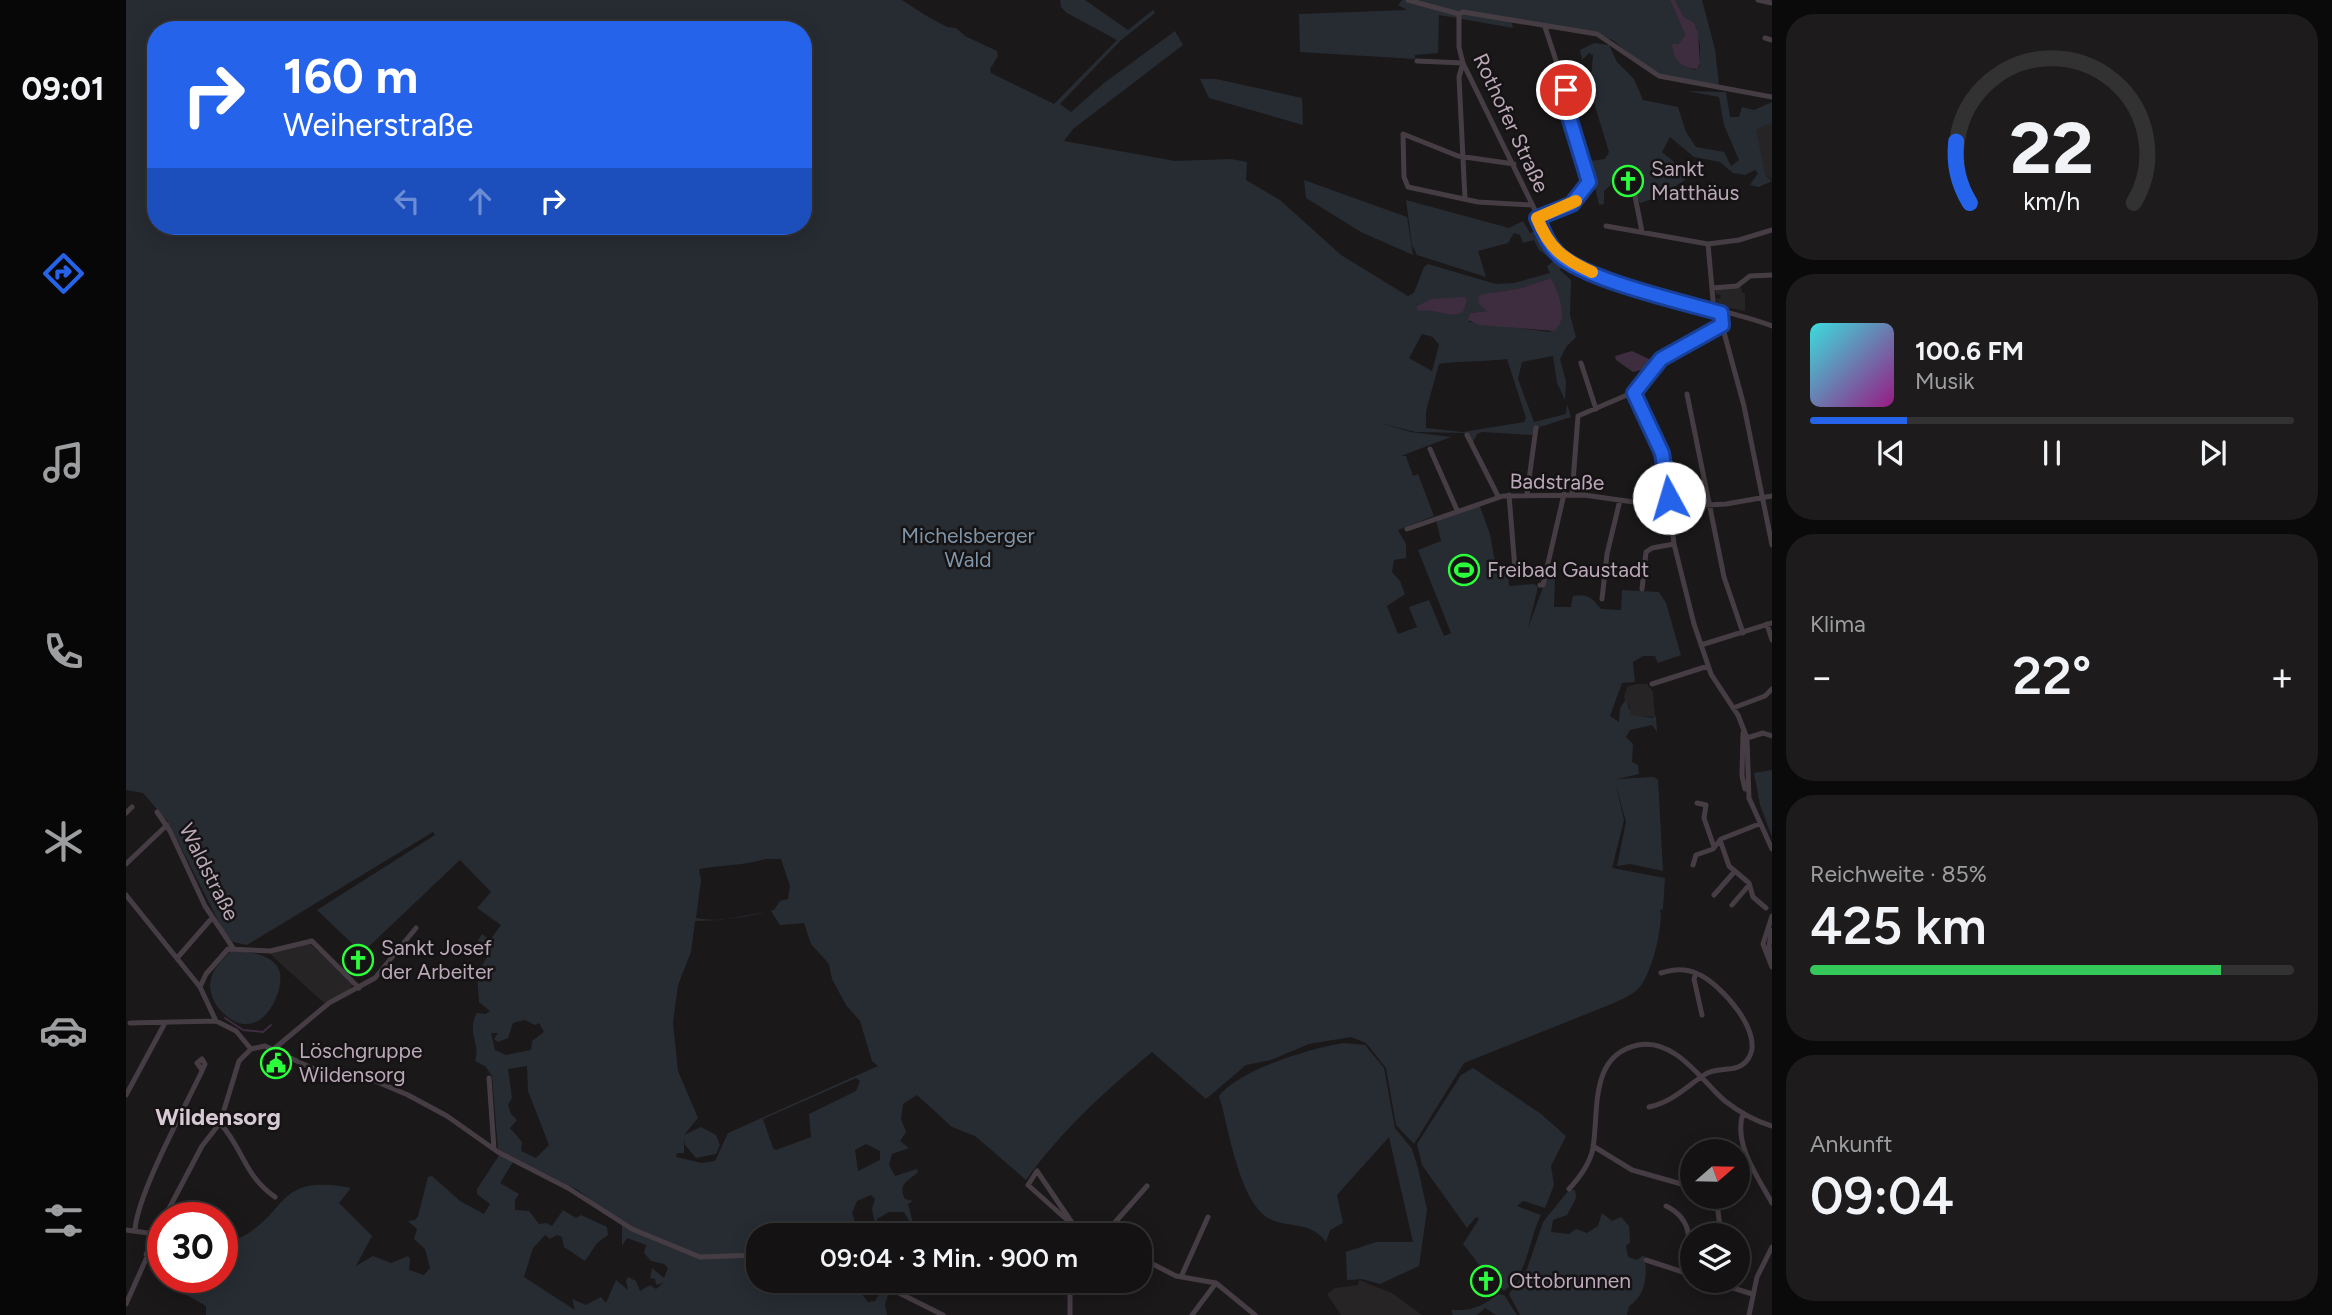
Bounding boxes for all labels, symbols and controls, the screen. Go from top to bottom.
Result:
text: 160 m [283,46,418,105]
icon: right [168,49,259,140]
street label: Rothofer Straße [1468,49,1555,196]
pin [1536,60,1596,120]
text: 09:01 [21,70,105,108]
icon: arrive [1547,71,1585,109]
text: 22 [2010,104,2094,191]
text: Weiherstraße [283,106,473,144]
place label: Sankt Matthäus [1651,156,1739,205]
church icon: Sankt Matthäus [1611,164,1645,198]
icon: left [388,182,426,220]
icon: ahead [461,182,499,220]
icon: right [534,182,572,220]
text: km/h [2023,186,2081,216]
icon: directions [39,249,88,298]
text: 100.6 FM [1915,335,2024,367]
text: Musik [1915,367,1975,395]
icon: previous [1872,434,1910,472]
icon: pause [2033,434,2071,472]
icon: next [2194,434,2232,472]
icon: music [39,438,88,487]
position arrow [1632,461,1706,535]
street label: Badstraße [1509,468,1605,495]
park label: Michelsberger Wald [901,523,1035,572]
sports icon: Freibad Gaustadt [1447,553,1481,587]
place label: Freibad Gaustadt [1487,557,1649,582]
text: Klima [1810,610,1866,638]
icon: phone [39,627,88,676]
text: 22° [2013,645,2091,707]
text: − [1810,654,1834,700]
text: + [2270,654,2294,700]
icon: climate [39,817,88,866]
street label: Waldstraße [174,819,245,925]
text: Reichweite · 85% [1810,860,1987,888]
text: 425 km [1810,895,1987,957]
place label: Sankt Josef der Arbeiter [381,935,493,984]
church icon: Sankt Josef der Arbeiter [341,943,375,977]
icon: car [39,1006,88,1055]
place label: Löschgruppe Wildensorg [299,1038,422,1087]
public building icon: Löschgruppe Wildensorg [259,1046,293,1080]
district label: Wildensorg [155,1102,281,1131]
text: Ankunft [1810,1130,1892,1158]
north arrow [1680,1139,1750,1209]
map controls [1680,1139,1750,1293]
text: 09:04 [1810,1165,1954,1227]
icon: filters [39,1196,88,1245]
speed limit sign: 30 [147,1202,238,1293]
button: layers [1680,1223,1750,1293]
text: 09:04 · 3 Min. · 900 m [820,1242,1078,1274]
church icon: Ottobrunnen [1469,1264,1503,1298]
place label: Ottobrunnen [1509,1268,1631,1293]

